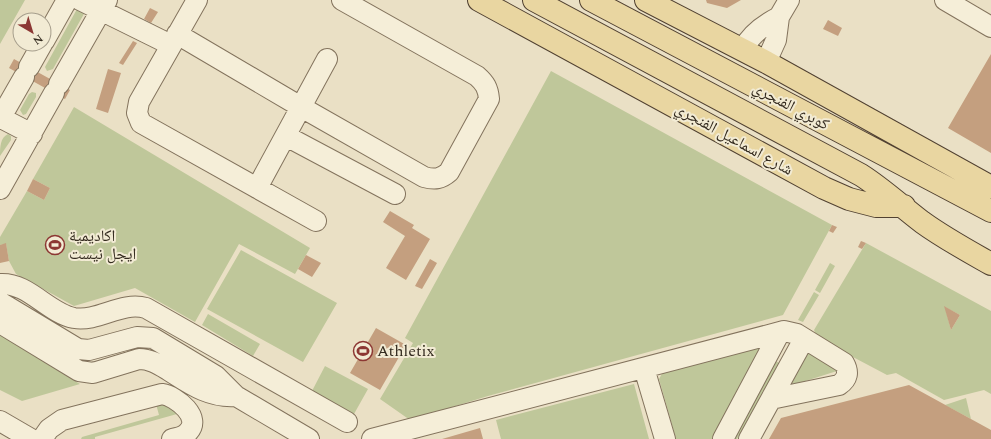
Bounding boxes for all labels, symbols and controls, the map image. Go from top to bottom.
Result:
north arrow [12,12,52,52]
text: N [29,30,47,49]
street label: كوبري الفنجري [748,76,834,137]
street label: شارع اسماعيل الفنجري [671,97,797,181]
place label: اكاديمية ايجل نيست [69,224,136,266]
sports icon: اكاديمية ايجل نيست [44,234,66,256]
place label: Athletix [377,339,435,363]
sports icon: Athletix [352,340,374,362]

